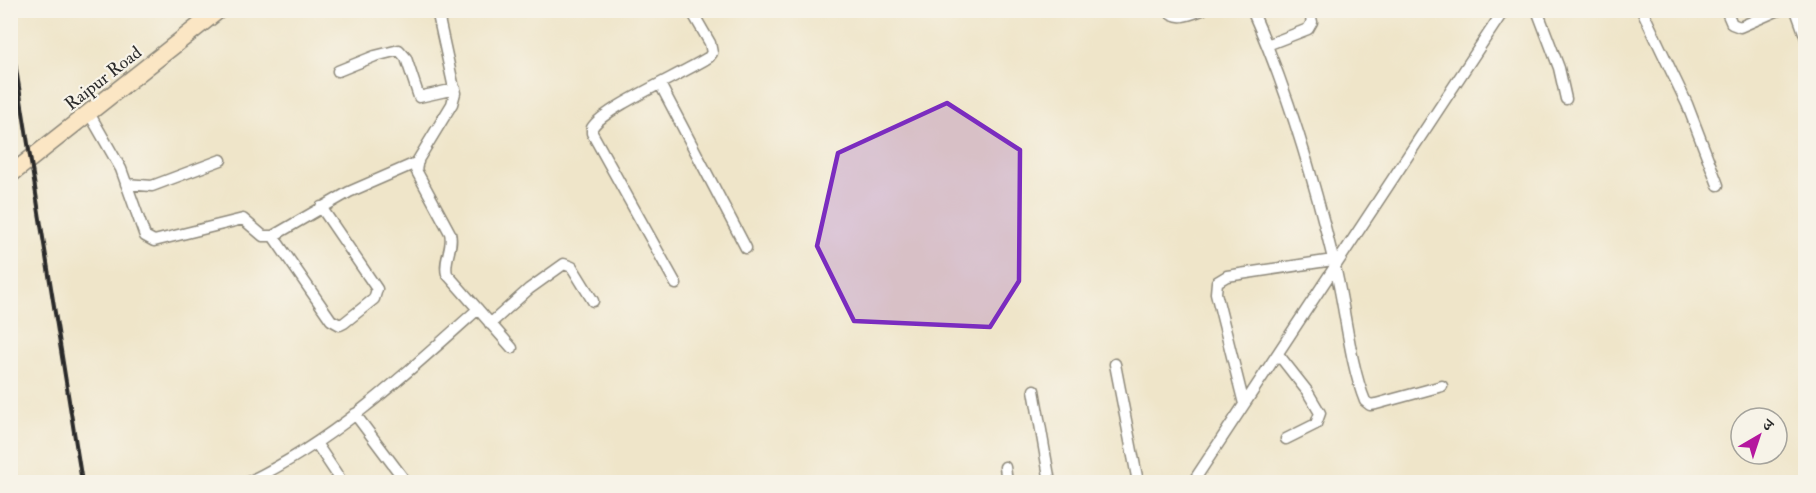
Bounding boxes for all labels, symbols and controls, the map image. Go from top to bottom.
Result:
street label: Raipur Road [60,41,147,116]
north arrow [1729,406,1789,466]
text: उ [1758,414,1779,437]

